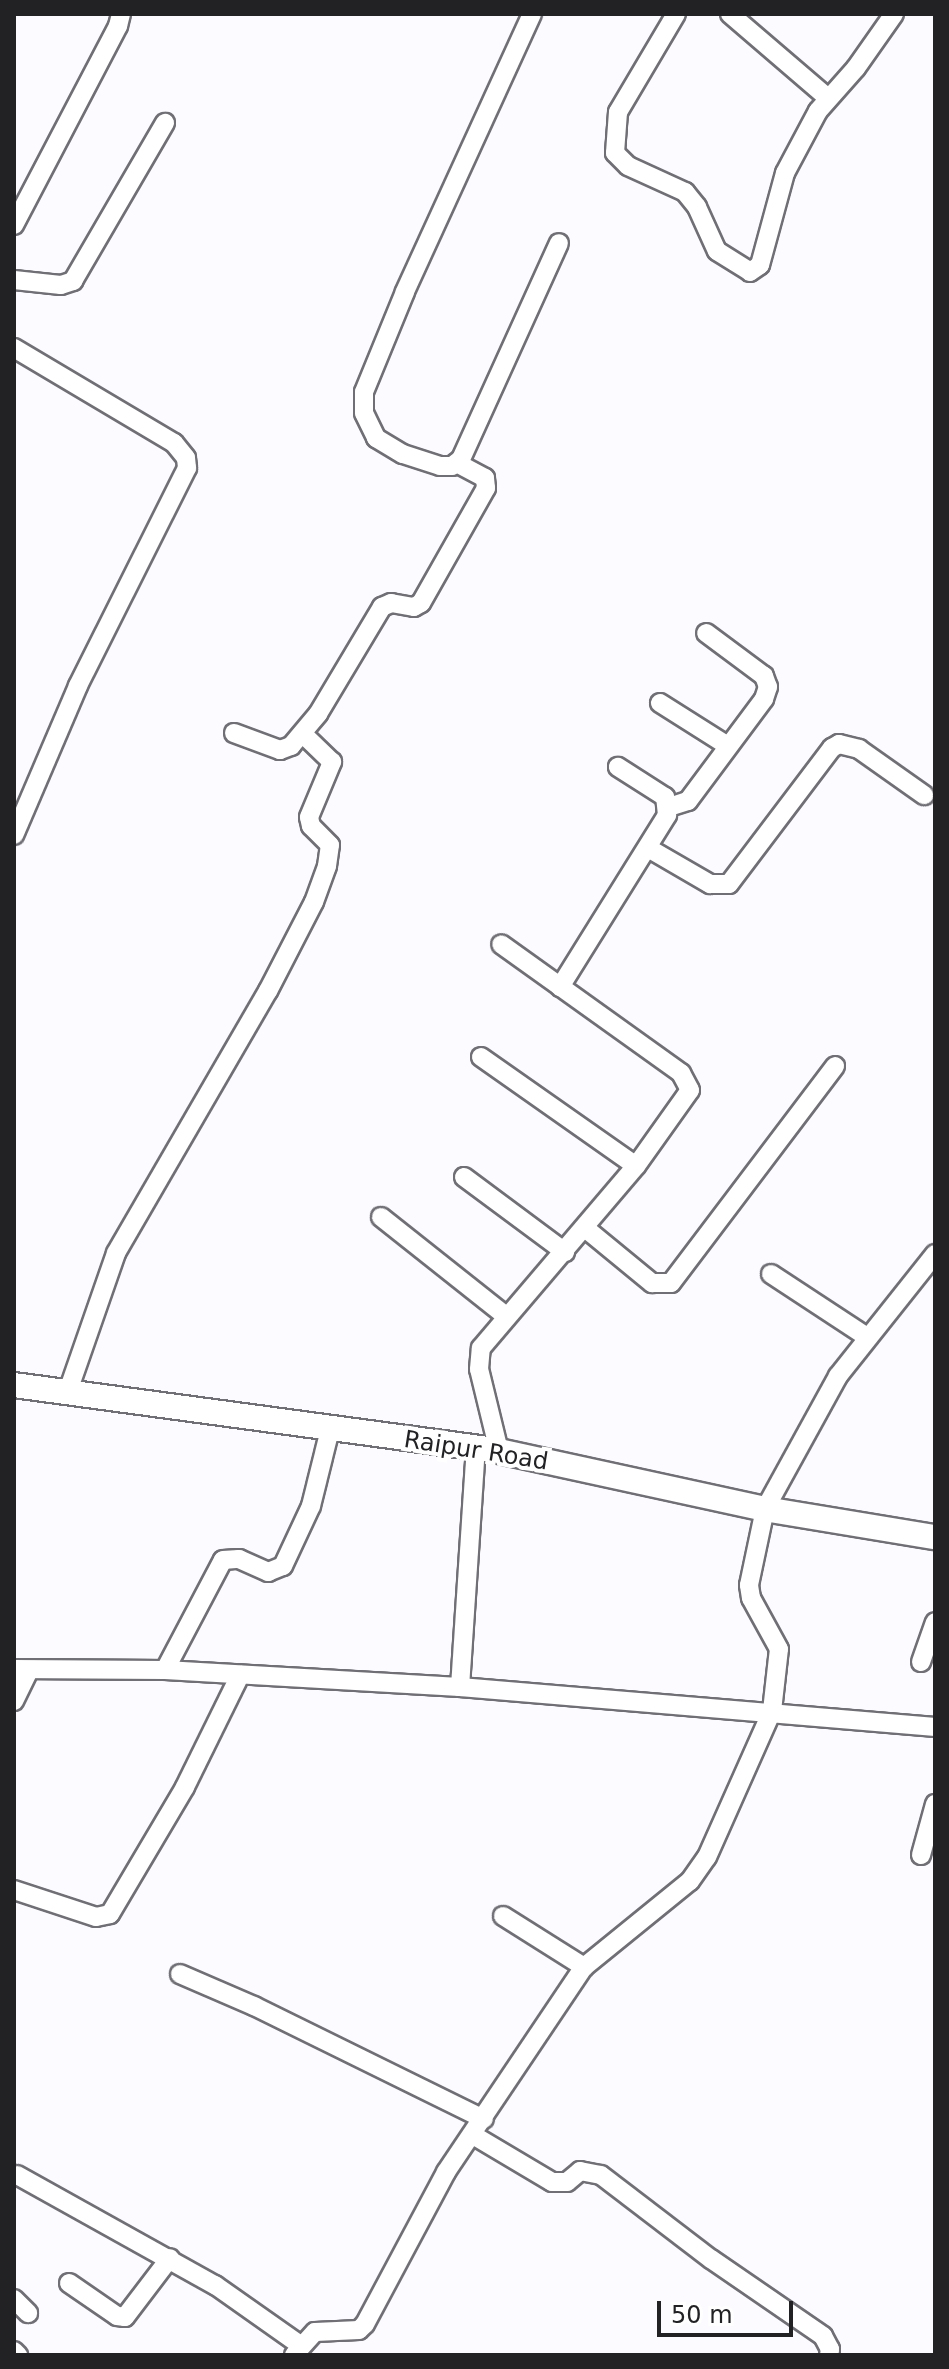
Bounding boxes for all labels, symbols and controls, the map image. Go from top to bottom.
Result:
street label: Raipur Road [402,1425,550,1477]
scale bar [661,2285,797,2335]
text: 50 m [671,2301,733,2329]

